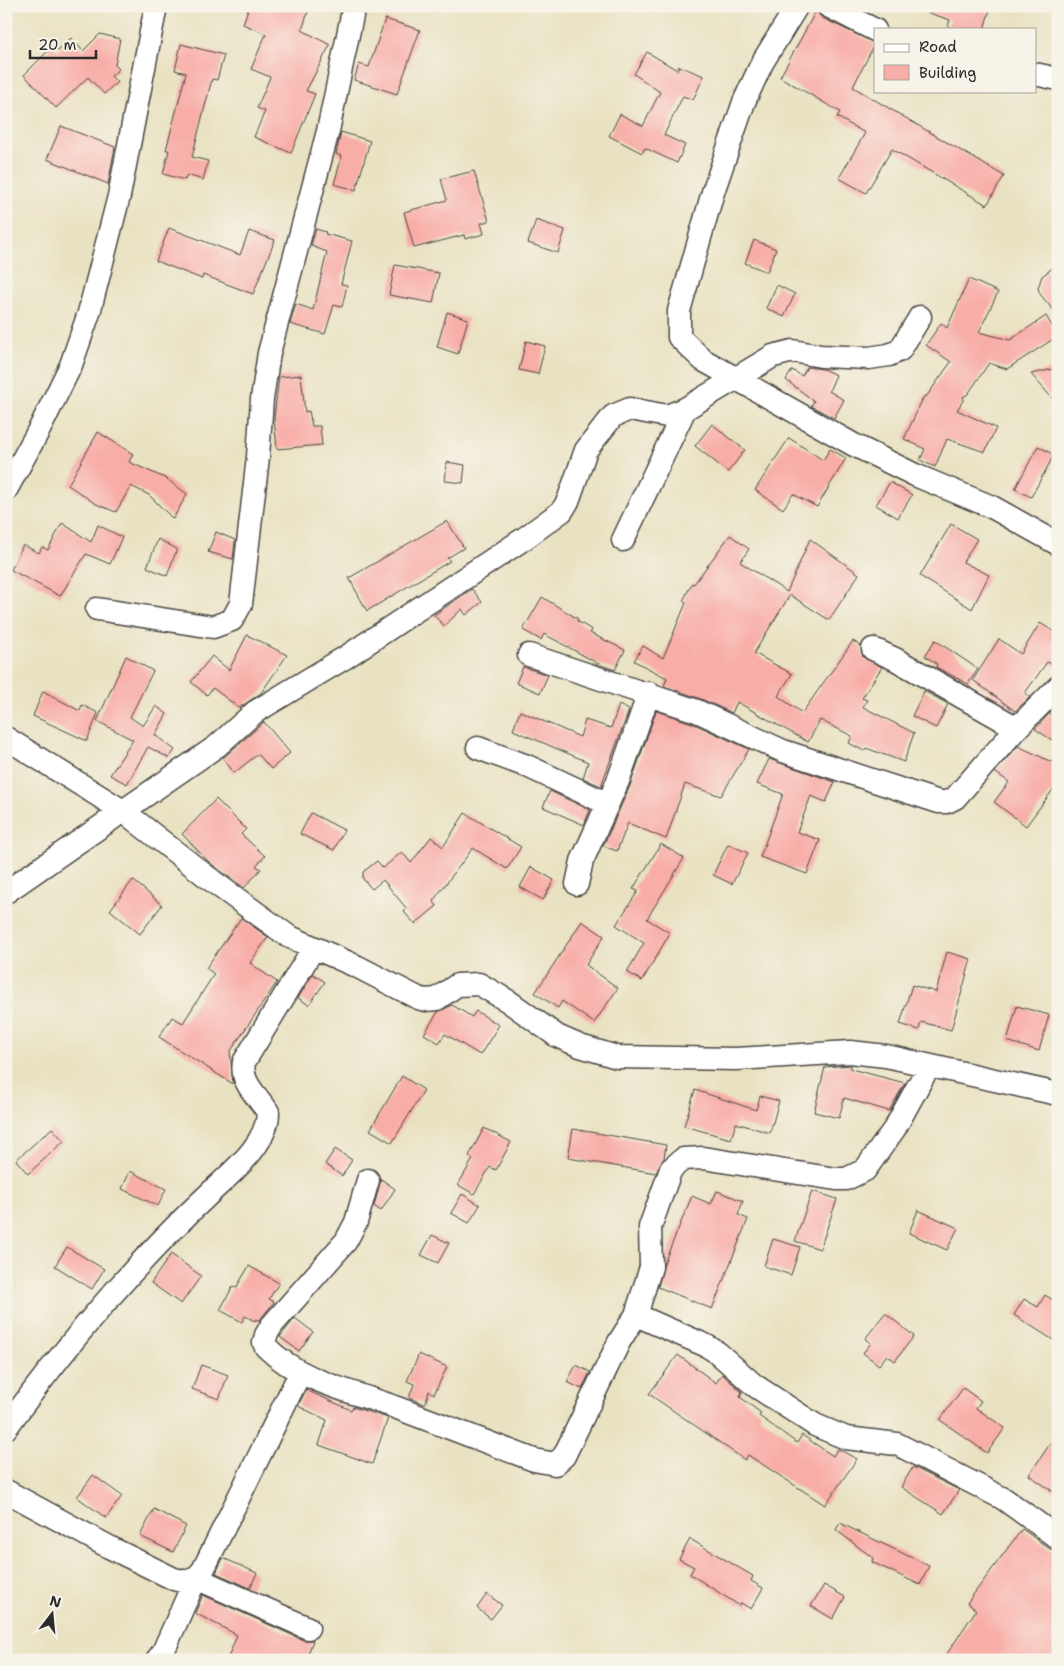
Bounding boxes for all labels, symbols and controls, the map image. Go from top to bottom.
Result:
scale bar [30,28,96,60]
legend [874,28,1036,92]
text: 20 m [38,35,77,55]
text: Road [919,37,957,57]
text: Building [919,63,976,83]
north arrow [28,1588,78,1638]
text: N [48,1591,63,1612]

